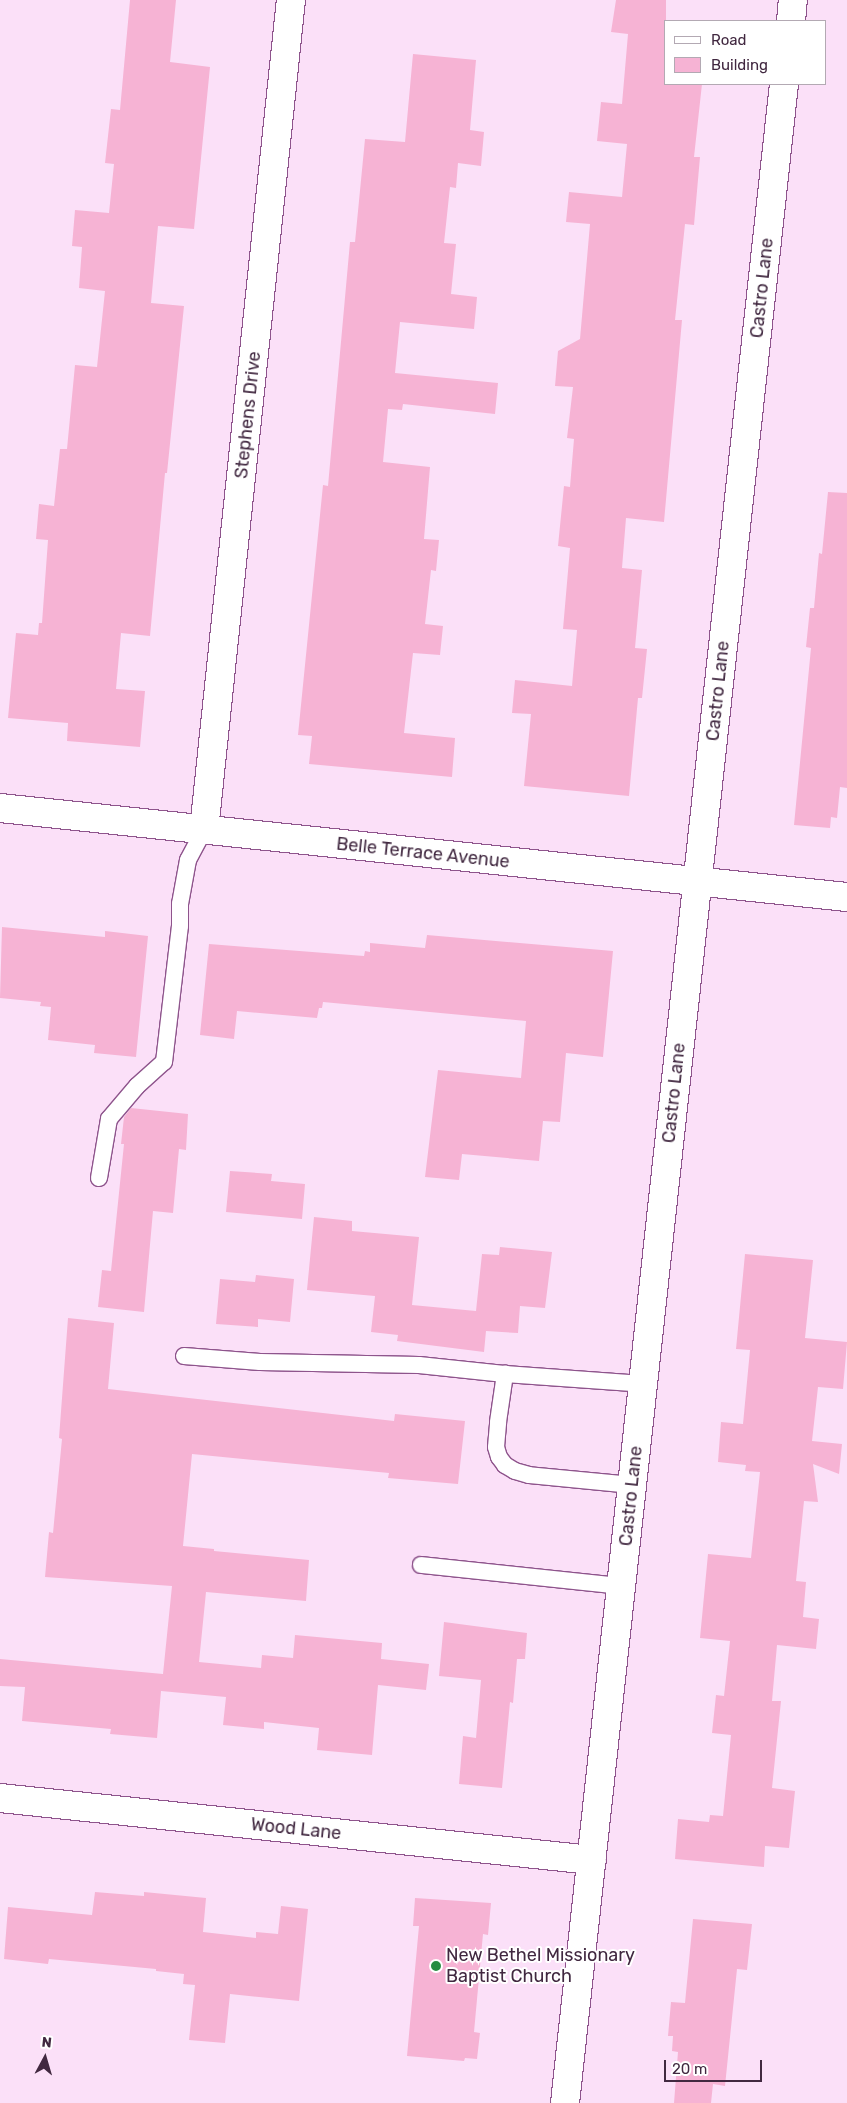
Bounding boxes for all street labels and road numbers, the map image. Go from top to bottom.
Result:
street label: Castro Lane [746,237,778,339]
street label: Stephens Drive [231,350,265,480]
street label: Castro Lane [702,640,734,742]
street label: Belle Terrace Avenue [335,833,511,873]
street label: Castro Lane [658,1042,690,1144]
street label: Castro Lane [615,1445,647,1547]
street label: Wood Lane [250,1814,342,1844]

